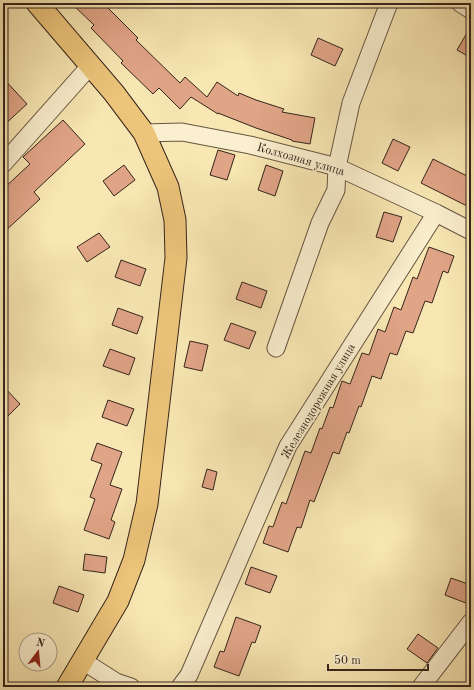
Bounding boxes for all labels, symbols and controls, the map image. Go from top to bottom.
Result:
street label: Колхозная улица [255,142,346,178]
street label: Железнодорожная улица [280,342,358,461]
north arrow [18,632,58,672]
text: N [35,637,46,650]
scale bar [328,646,428,672]
text: 50 m [334,654,361,667]

